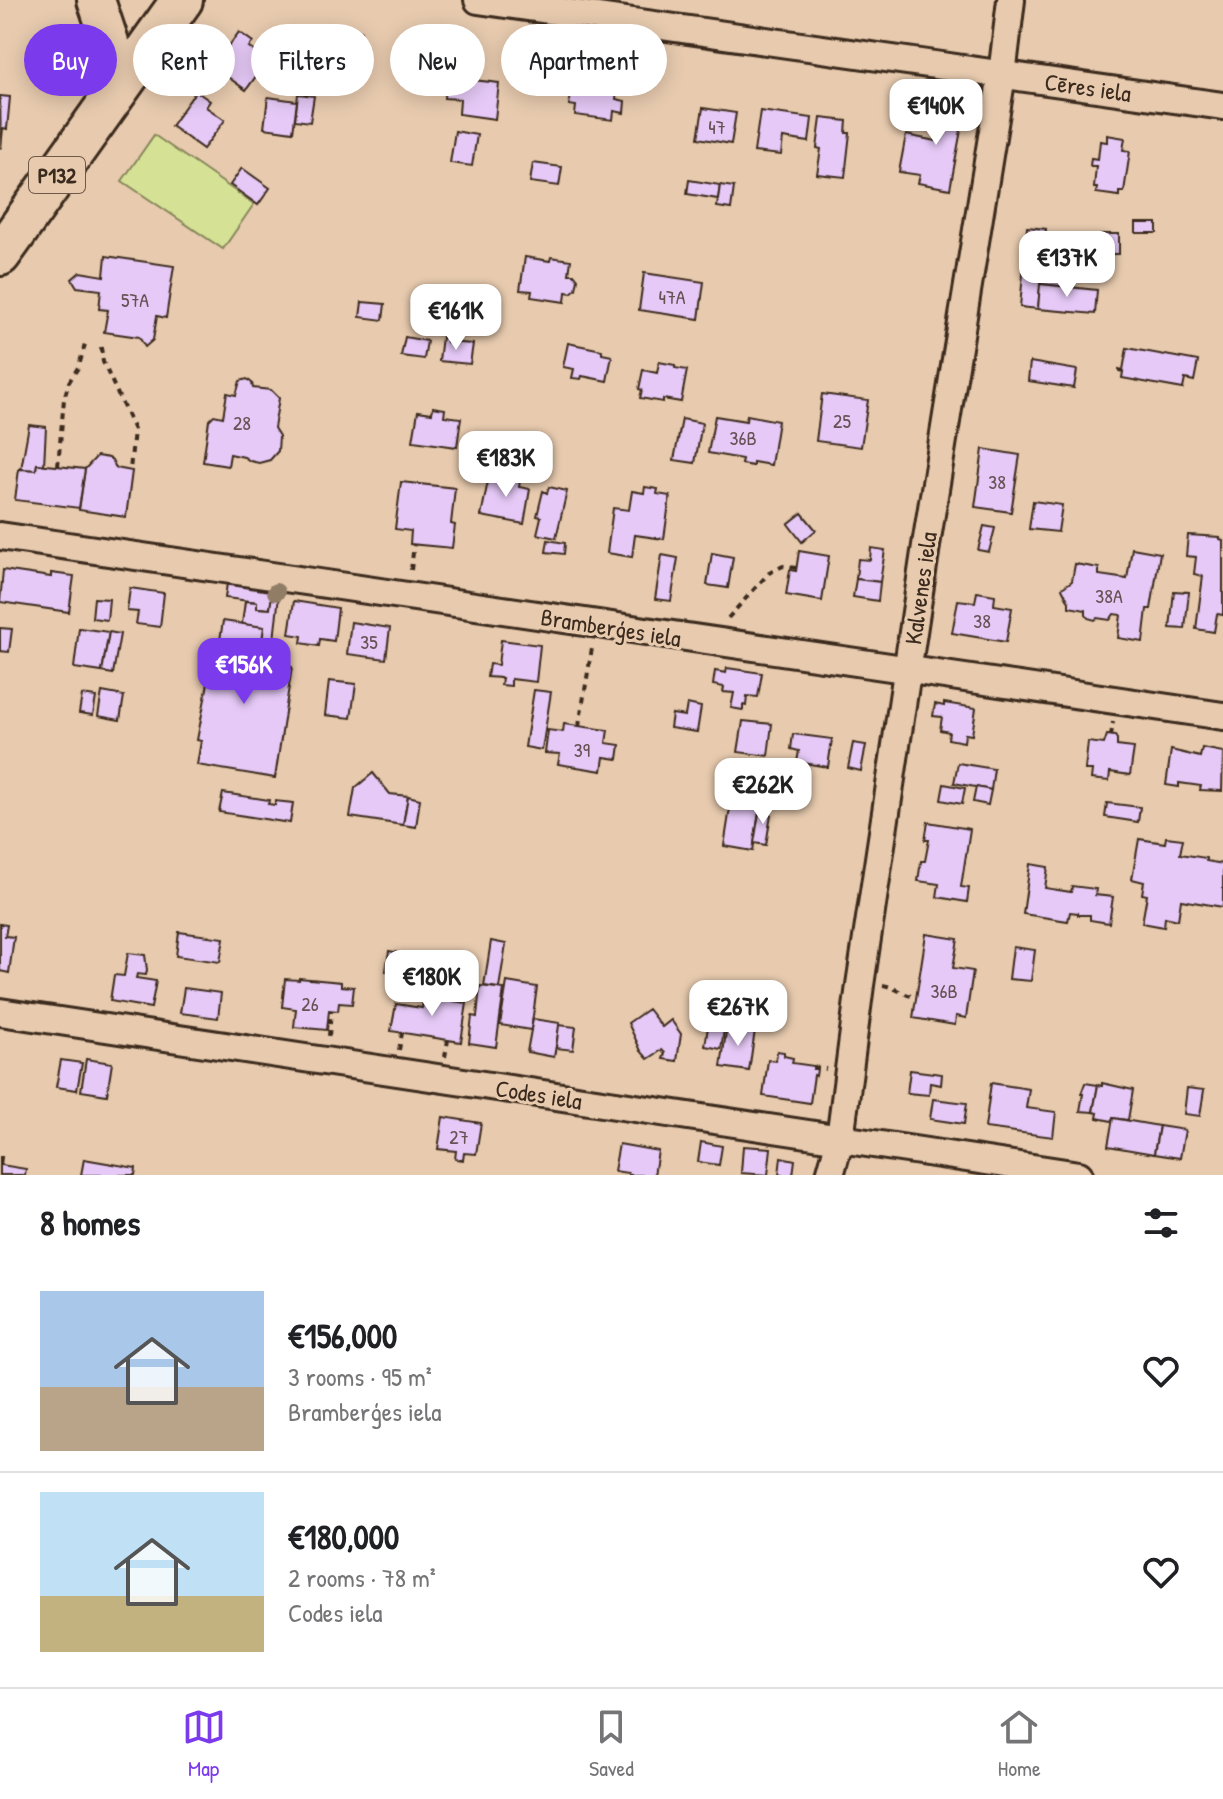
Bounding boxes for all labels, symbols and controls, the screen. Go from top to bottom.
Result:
chip: Buy [24,24,117,96]
chip: Rent [133,24,235,96]
chip: Filters [251,24,374,96]
chip: New [390,24,485,96]
chip: Apartment [501,24,667,96]
street label: Cēres iela [1043,65,1133,109]
pin: €140K [880,79,992,147]
text: €140K [908,87,964,122]
house number: 47 [708,113,726,140]
road number: P132 [29,157,85,193]
pin: €137K [1011,231,1123,299]
text: €137K [1037,239,1097,274]
house number: 47A [658,283,686,310]
pin: €161K [400,284,512,352]
house number: 57A [121,286,149,313]
text: €161K [428,292,484,327]
house number: 25 [833,407,851,434]
house number: 28 [233,409,251,436]
house number: 36B [729,424,757,451]
pin: €183K [450,431,562,499]
text: €183K [477,439,535,474]
house number: 38 [988,468,1006,495]
street label: Kalvenes iela [896,530,944,646]
house number: 38A [1095,582,1123,609]
street label: Bramberģes iela [539,600,683,654]
house number: 38 [973,607,991,634]
house number: 35 [360,628,378,655]
pin: €156K [188,638,300,706]
text: €156K [216,646,272,681]
house number: 39 [574,736,590,763]
pin: €262K [707,758,819,826]
text: €262K [733,766,793,801]
pin: €180K [376,950,488,1018]
text: €180K [403,958,461,993]
house number: 36B [930,977,958,1004]
pin: €267K [682,980,794,1048]
text: €267K [707,988,769,1023]
house number: 26 [301,990,319,1017]
street label: Codes iela [493,1071,585,1117]
house number: 27 [449,1123,469,1150]
text: 8 homes [40,1200,140,1246]
icon: filters [1139,1201,1183,1245]
text: €156,000 [288,1313,397,1359]
icon: home [104,1323,200,1419]
icon: heart [1139,1349,1183,1393]
text: 3 rooms · 95 m² [288,1359,432,1394]
text: Bramberģes iela [288,1394,441,1429]
text: €180,000 [288,1514,399,1560]
icon: home [104,1524,200,1620]
icon: heart [1139,1550,1183,1594]
text: 2 rooms · 78 m² [288,1560,436,1595]
text: Codes iela [288,1595,382,1630]
tab: Map [182,1705,226,1783]
tab: Saved [589,1705,634,1783]
tab: Home [997,1705,1041,1783]

